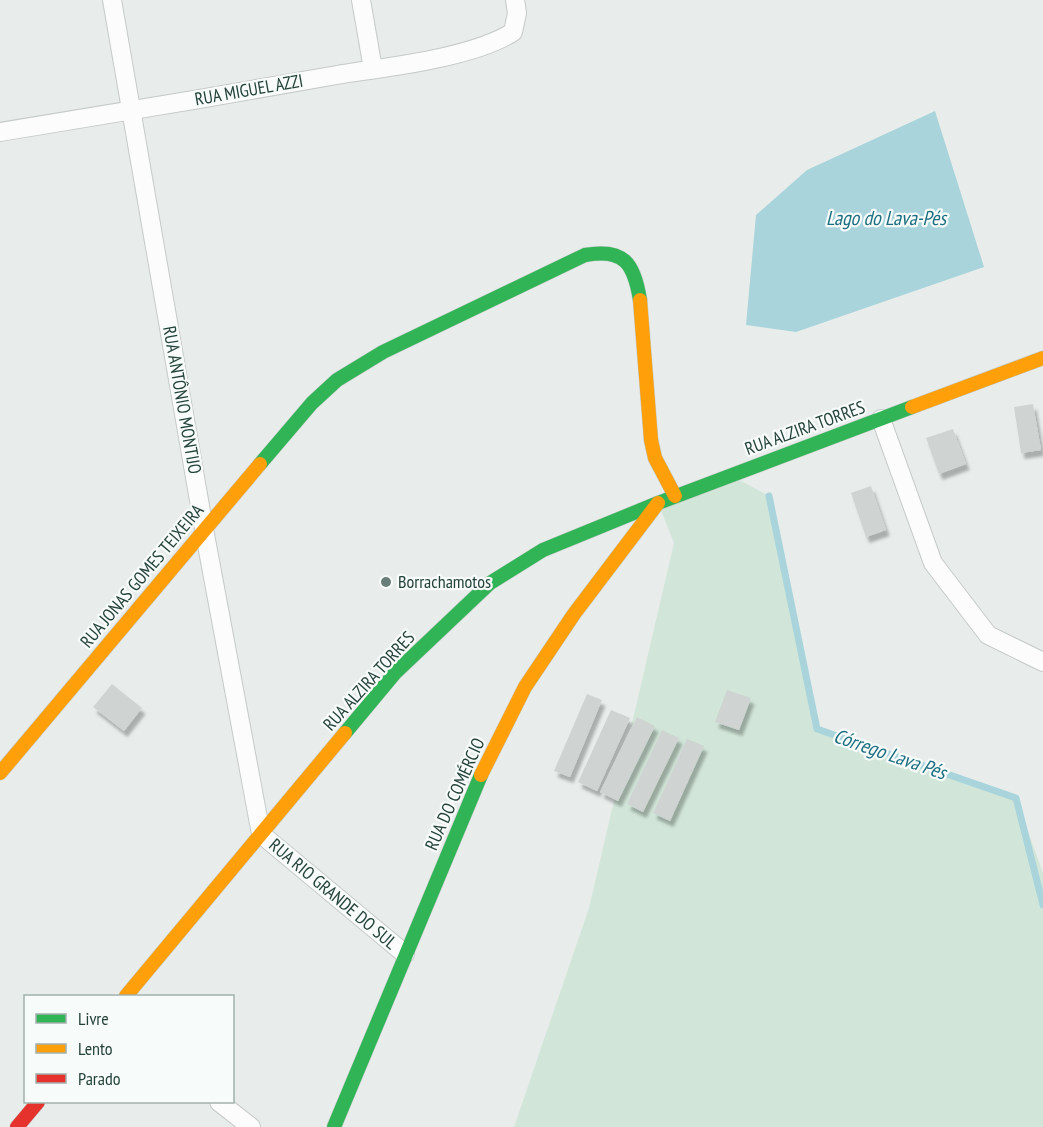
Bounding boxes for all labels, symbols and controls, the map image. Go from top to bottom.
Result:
street label: RUA MIGUEL AZZI [193,69,305,110]
water label: Lago do Lava-Pés [826,205,948,231]
street label: RUA ANTÔNIO MONTIJO [158,324,207,476]
street label: RUA ALZIRA TORRES [742,395,868,460]
street label: RUA JONAS GOMES TEIXEIRA [75,499,209,652]
place label: Borrachamotos [398,570,491,593]
marker: Borrachamotos [379,575,393,589]
street label: RUA ALZIRA TORRES [318,626,420,735]
water label: Córrego Lava Pés [830,723,952,786]
street label: RUA DO COMÉRCIO [420,734,490,853]
street label: RUA RIO GRANDE DO SUL [265,833,402,954]
legend [24,995,234,1103]
text: Livre [78,1007,109,1030]
text: Lento [78,1037,113,1060]
text: Parado [78,1067,121,1090]

